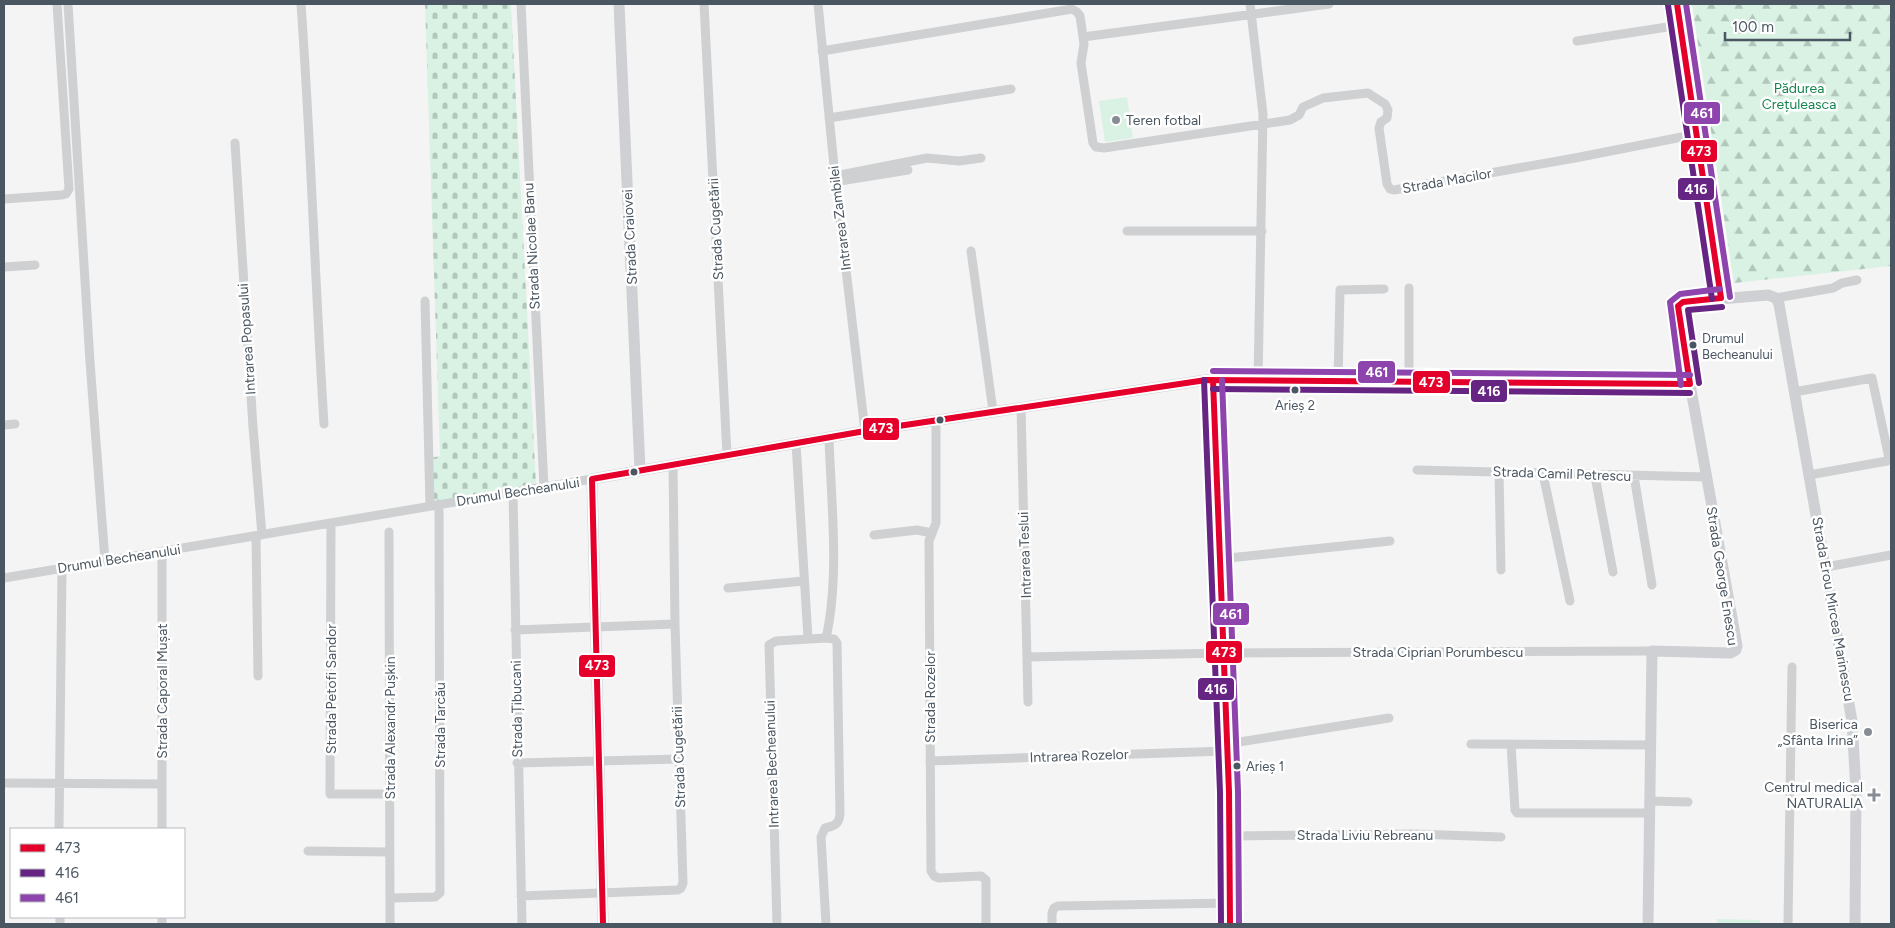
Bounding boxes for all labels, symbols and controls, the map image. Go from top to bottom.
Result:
scale bar [1725,10,1850,42]
text: 100 m [1732,18,1774,36]
park label: Pădurea Crețuleasca [1762,80,1836,113]
line badge: 461 [1683,101,1721,125]
text: 461 [1691,105,1713,122]
place label: Teren fotbal [1126,112,1201,129]
marker: Teren fotbal [1110,114,1122,126]
line badge: 473 [1680,139,1718,163]
text: 473 [1687,143,1711,160]
street label: Intrarea Zambilei [825,165,855,271]
street label: Strada Macilor [1401,165,1493,197]
line badge: 416 [1677,177,1715,201]
street label: Strada Cugetării [705,178,727,280]
text: 416 [1685,181,1707,198]
street label: Strada Nicolae Banu [520,182,544,310]
street label: Strada Craiovei [619,189,641,285]
street label: Intrarea Popasului [235,283,259,395]
place label: Drumul Becheanului [1702,331,1773,362]
marker: Drumul Becheanului [1688,340,1698,350]
line badge: 461 [1357,360,1396,384]
text: 461 [1366,364,1388,381]
line badge: 473 [1412,370,1451,394]
text: 473 [1419,374,1443,391]
line badge: 416 [1470,379,1508,403]
text: 416 [1478,383,1500,400]
marker: Arieș 2 [1290,385,1300,395]
place label: Arieș 2 [1275,398,1315,413]
unlabelled marker [935,415,945,425]
line badge: 473 [862,417,900,441]
text: 473 [869,420,893,437]
street label: Strada Camil Petrescu [1492,463,1632,485]
unlabelled marker [629,467,639,477]
street label: Drumul Becheanului [455,474,581,510]
street label: Strada George Enescu [1703,505,1741,647]
street label: Intrarea Teslui [1015,511,1035,599]
street label: Strada Erou Mircea Marinescu [1808,515,1858,703]
street label: Drumul Becheanului [56,541,182,577]
line badge: 461 [1212,602,1250,626]
text: 461 [1220,606,1242,623]
street label: Strada Caporal Mușat [154,623,171,759]
street label: Strada Petofi Sandor [323,624,340,754]
line badge: 473 [1205,640,1243,664]
text: 473 [1212,644,1236,661]
street label: Strada Ciprian Porumbescu [1353,644,1523,661]
street label: Strada Rozelor [922,651,939,743]
line badge: 473 [578,654,616,678]
street label: Strada Alexandr Pușkin [382,656,399,799]
text: 473 [585,657,609,674]
street label: Strada Țibucani [508,660,526,758]
line badge: 416 [1197,677,1235,701]
text: 416 [1205,681,1227,698]
street label: Strada Tarcău [432,682,449,768]
street label: Intrarea Becheanului [761,700,783,828]
street label: Strada Cugetării [669,706,689,808]
place label: Biserica „Sfânta Irina” [1778,716,1858,749]
marker: Biserica „Sfânta Irina” [1862,726,1874,738]
street label: Intrarea Rozelor [1029,746,1129,766]
place label: Arieș 1 [1246,759,1284,774]
marker: Arieș 1 [1232,761,1242,771]
place label: Centrul medical NATURALIA [1764,779,1864,812]
marker: Centrul medical NATURALIA [1867,788,1881,802]
street label: Strada Liviu Rebreanu [1297,827,1433,844]
legend [10,828,185,918]
text: 473 [55,839,81,857]
text: 416 [55,864,80,882]
text: 461 [55,889,79,907]

